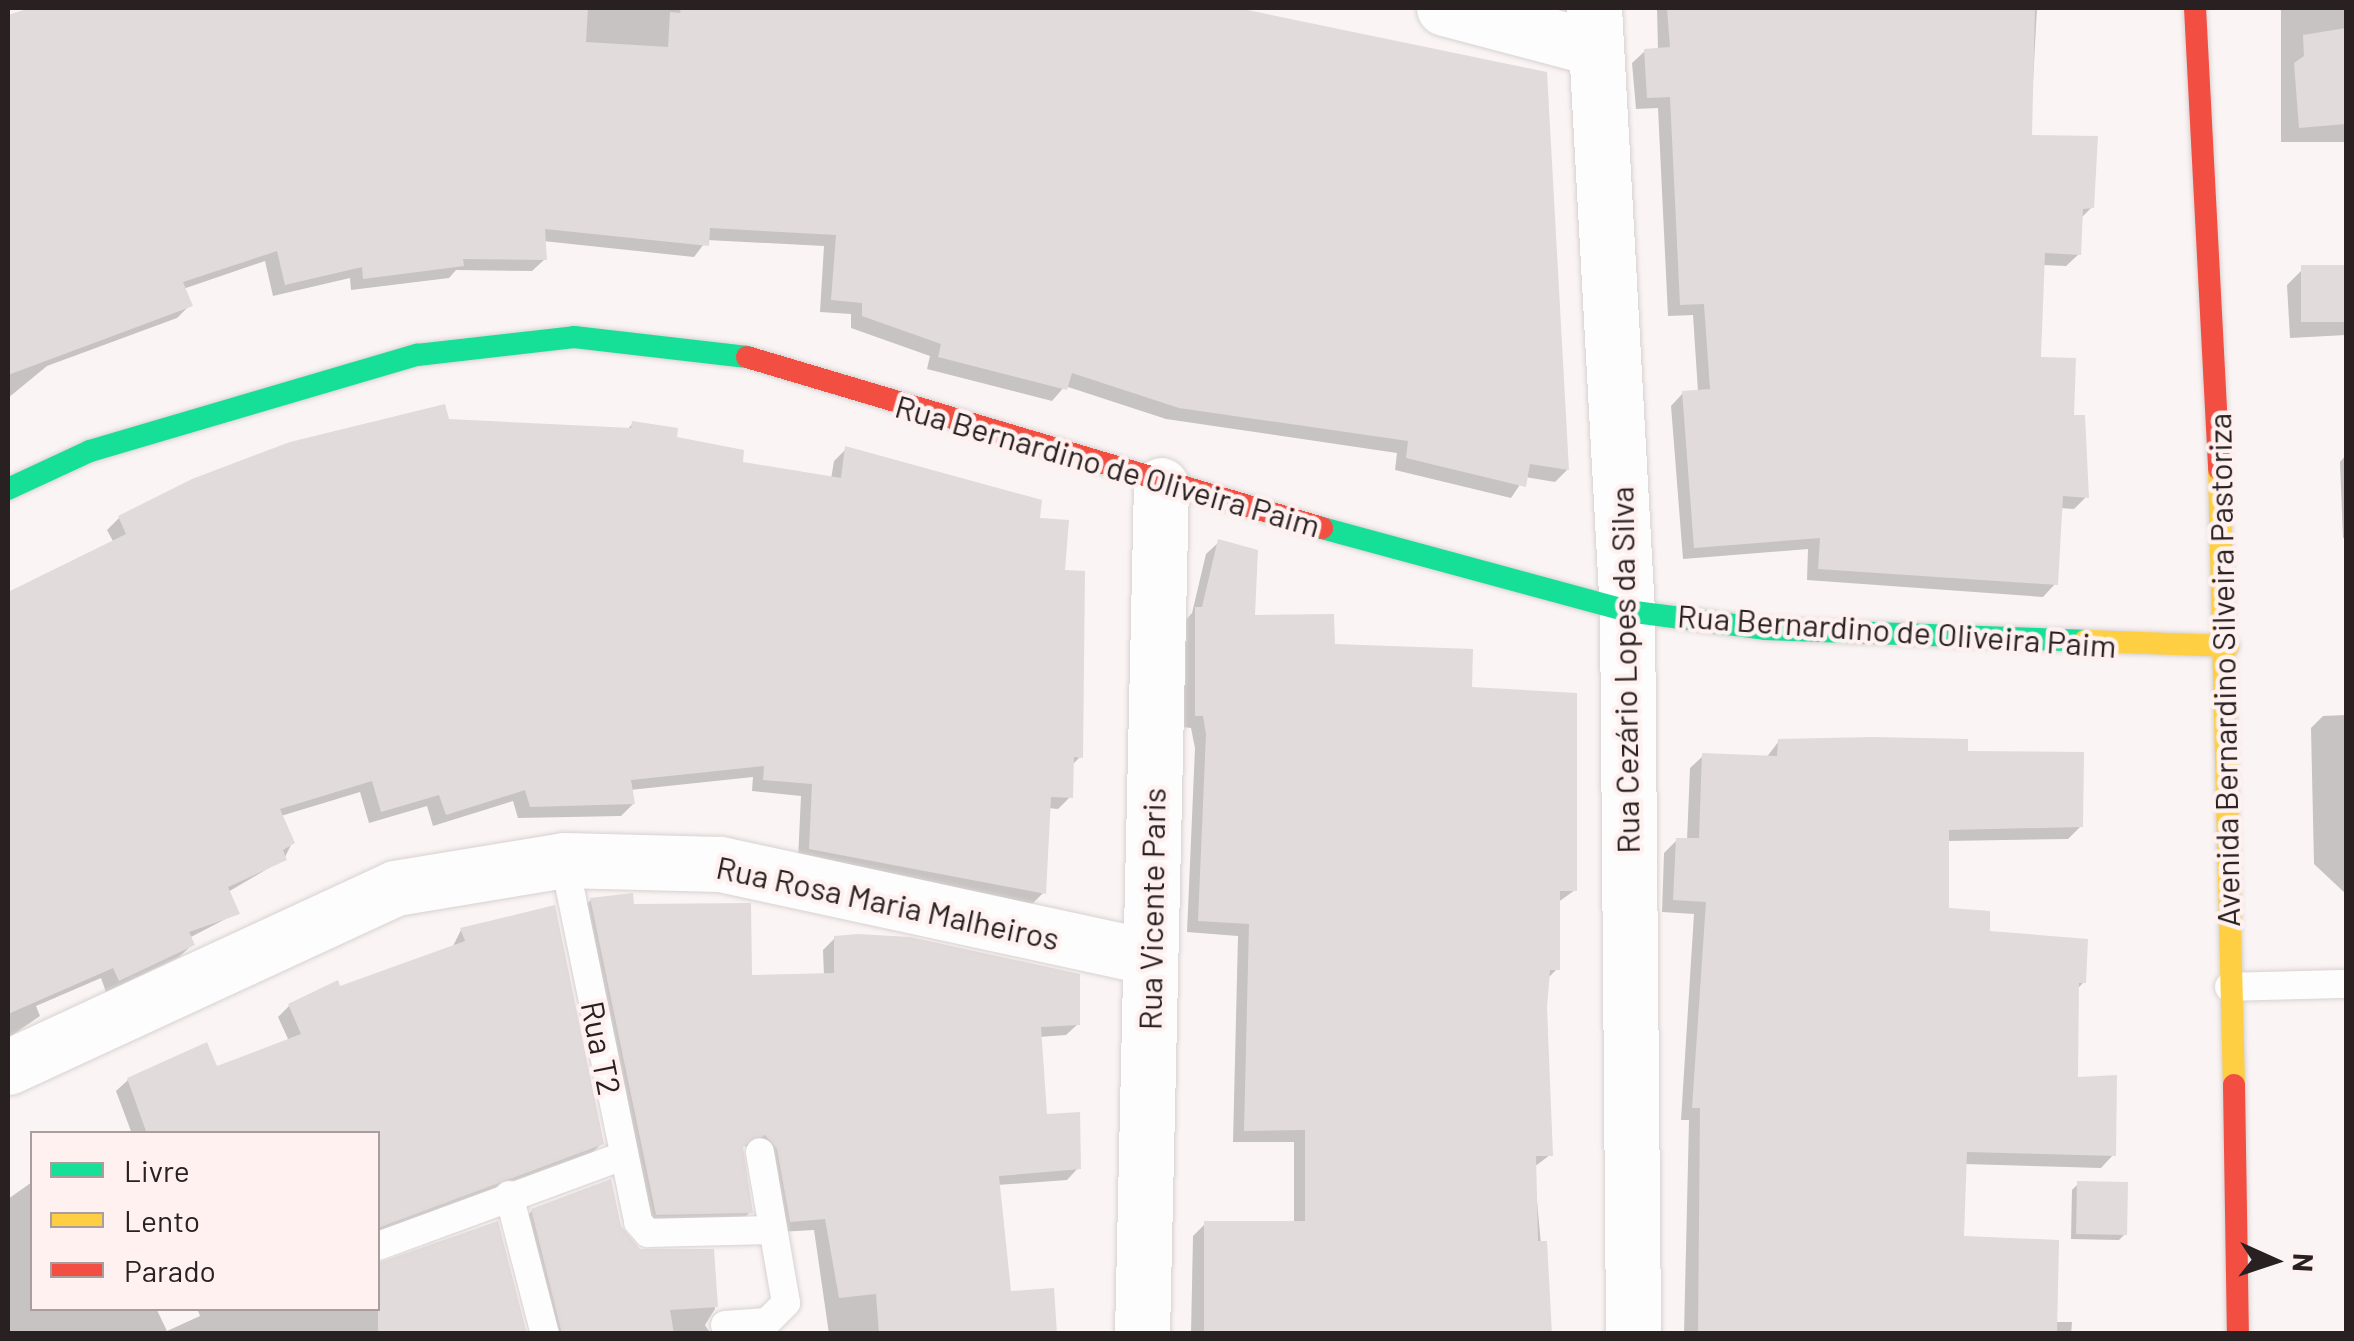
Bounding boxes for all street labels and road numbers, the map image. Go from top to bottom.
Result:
street label: Rua Bernardino de Oliveira Paim [891,386,1325,544]
street label: Avenida Bernardino Silveira Pastoriza [2199,413,2247,927]
street label: Rua Cezário Lopes da Silva [1602,486,1646,854]
street label: Rua Bernardino de Oliveira Paim [1676,595,2118,665]
street label: Rua Vicente Paris [1130,787,1172,1031]
street label: Rua Rosa Maria Malheiros [713,847,1063,957]
street label: Rua T2 [574,998,630,1098]

